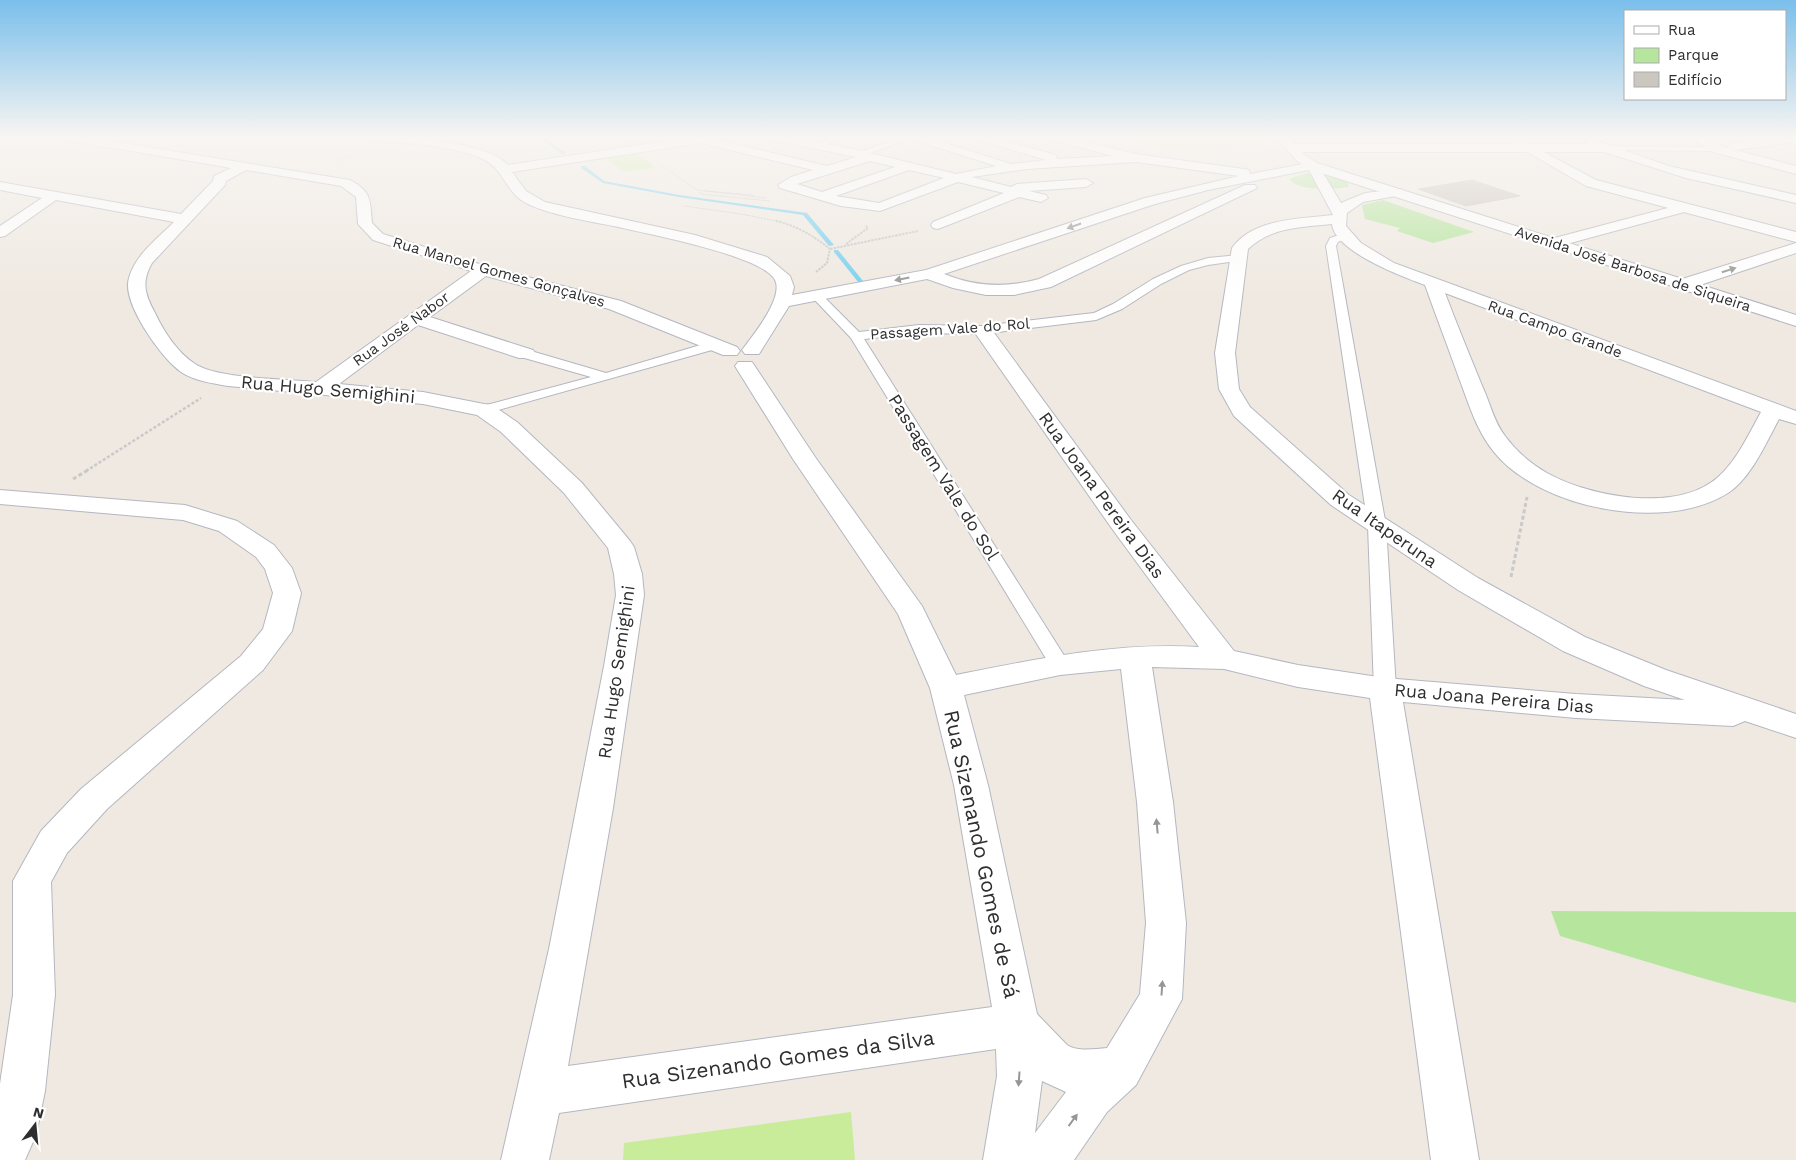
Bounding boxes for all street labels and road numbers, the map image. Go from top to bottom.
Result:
street label: Avenida José Barbosa de Siqueira [1513,222,1754,316]
street label: Rua Manoel Gomes Gonçalves [391,233,607,311]
street label: Rua José Nabor [349,288,453,370]
street label: Rua Campo Grande [1485,296,1625,362]
street label: Passagem Vale do Rol [870,314,1031,344]
street label: Rua Hugo Semighini [240,371,416,407]
street label: Passagem Vale do Sol [884,390,1004,564]
street label: Rua Joana Pereira Dias [1035,408,1169,582]
street label: Rua Itaperuna [1328,484,1442,572]
street label: Rua Hugo Semighini [593,584,639,760]
street label: Rua Joana Pereira Dias [1393,679,1595,717]
street label: Rua Sizenando Gomes de Sá [939,708,1025,1000]
street label: Rua Sizenando Gomes da Silva [620,1025,936,1093]

